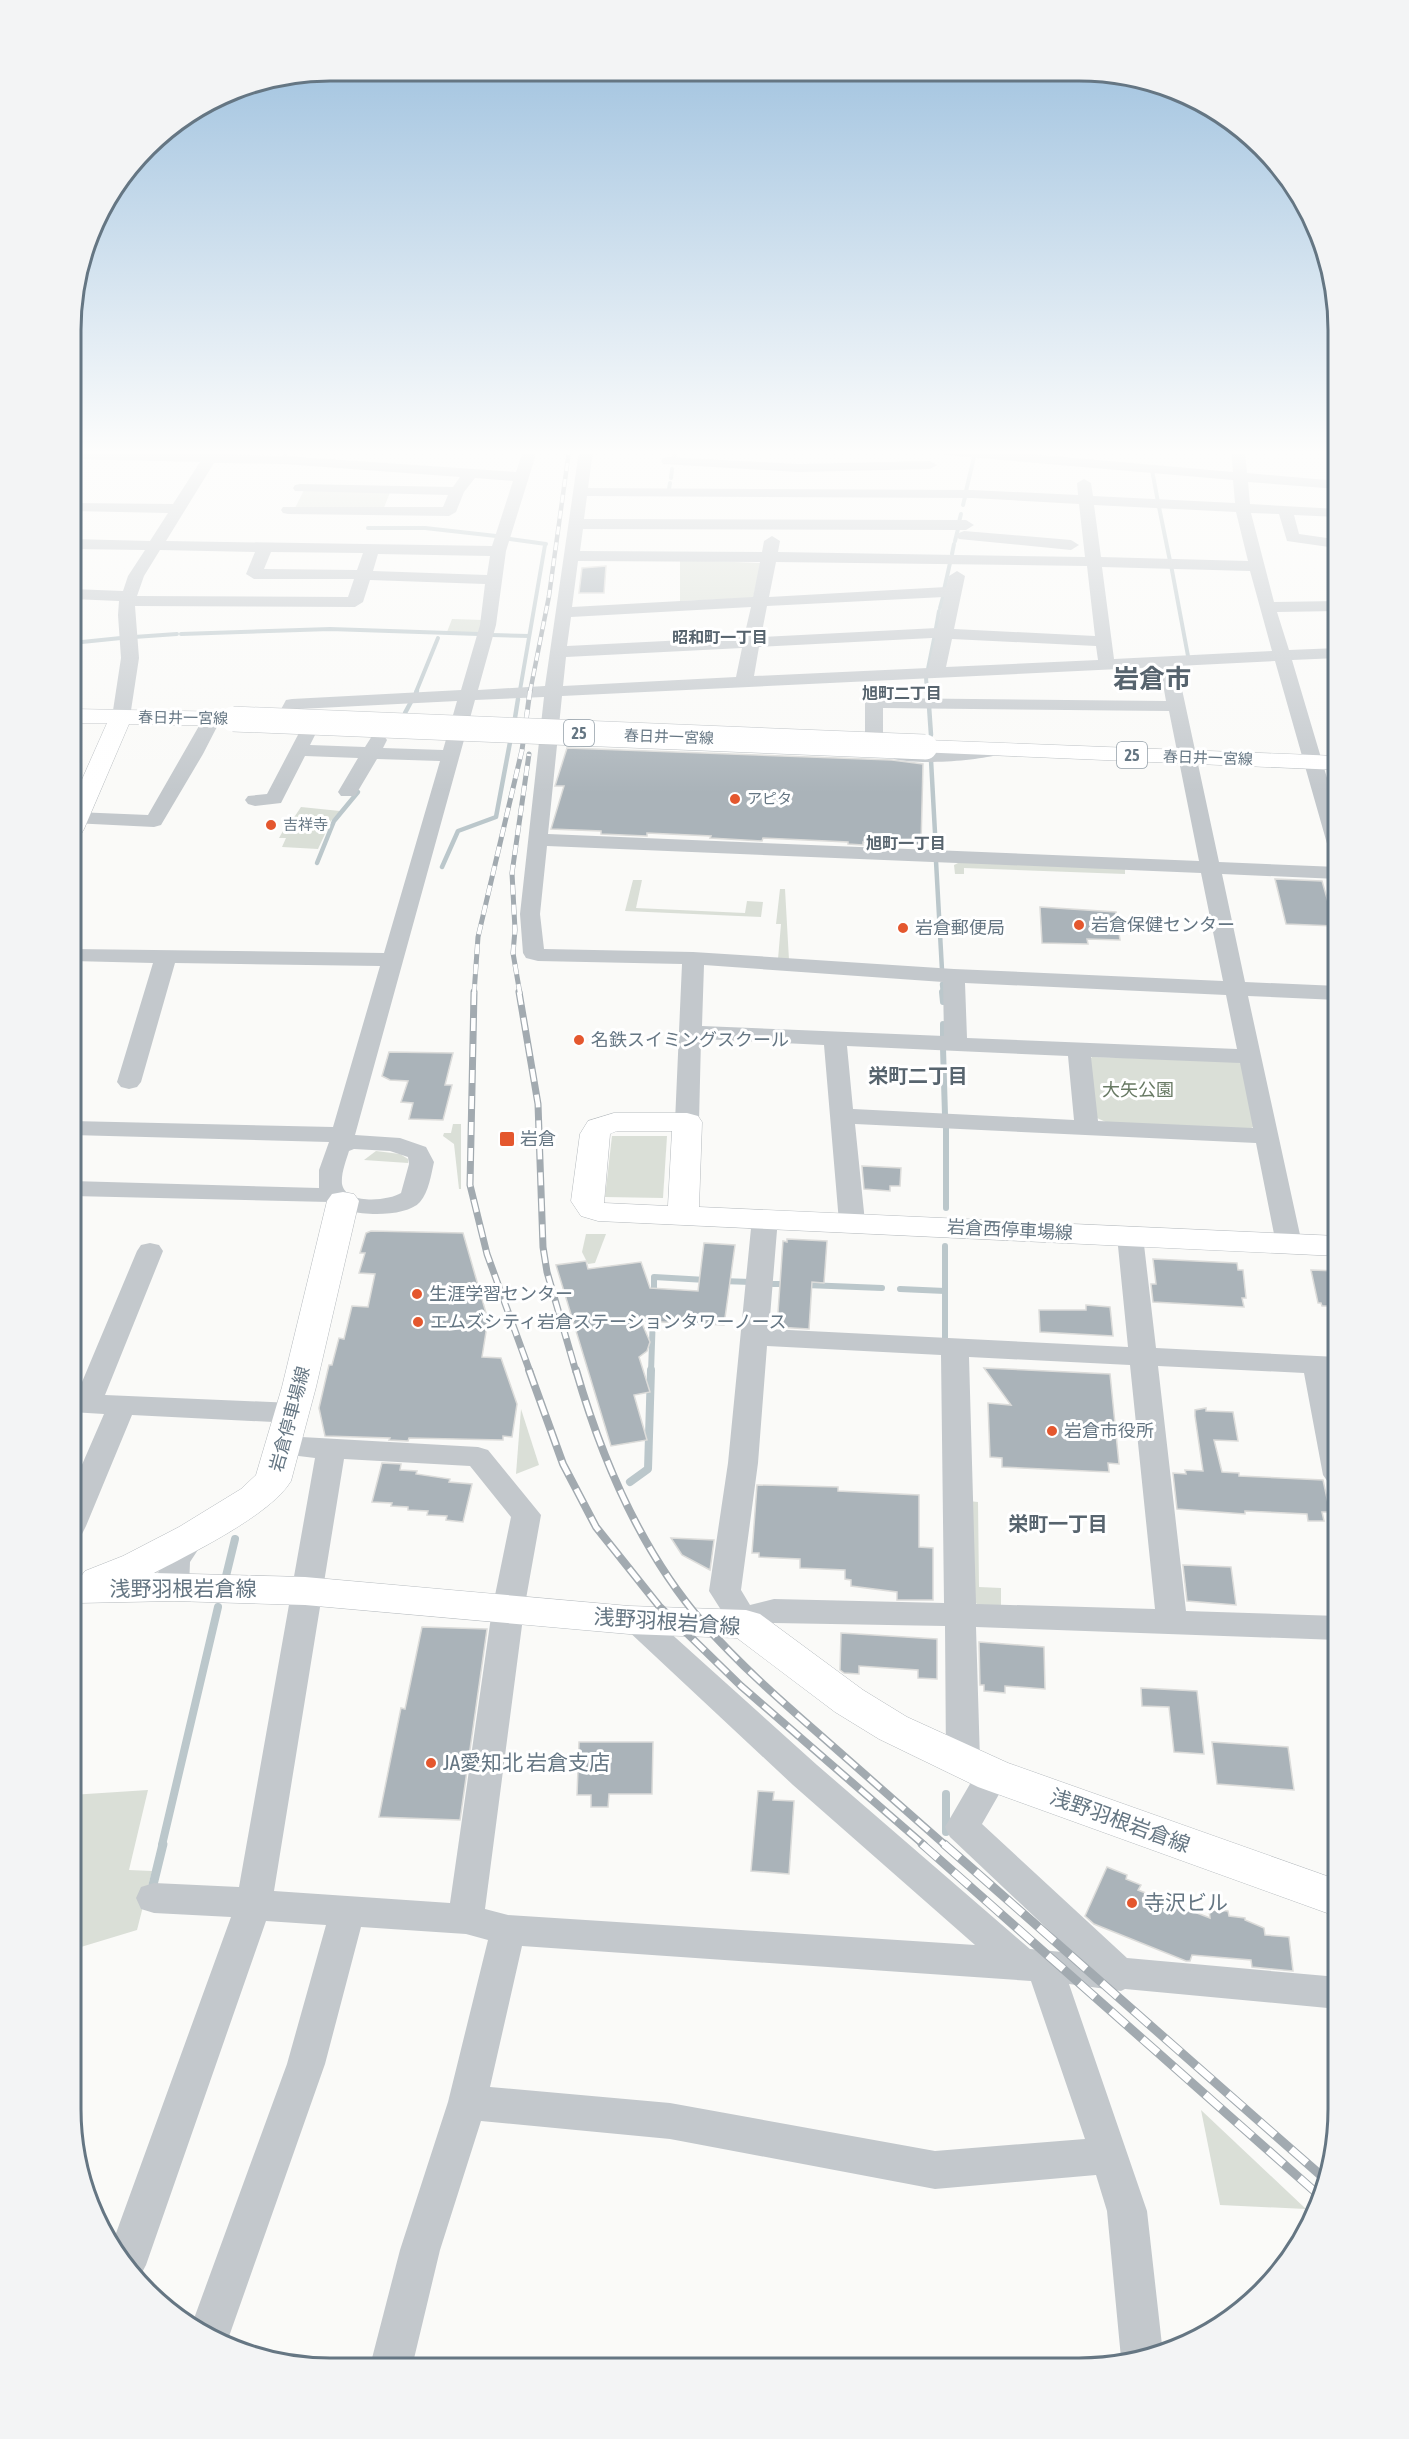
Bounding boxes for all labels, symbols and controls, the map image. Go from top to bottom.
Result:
district label: 昭和町一丁目 [672,628,768,646]
district label: 岩倉市 [1113,664,1191,694]
district label: 旭町二丁目 [862,684,942,702]
street label: 春日井一宮線 [138,708,228,727]
road number: 25 [564,720,594,746]
street label: 春日井一宮線 [624,726,714,747]
road number: 25 [1117,742,1147,768]
street label: 春日井一宮線 [1163,747,1253,768]
place label: アピタ [747,790,792,807]
marker: アピタ [728,792,742,806]
place label: 吉祥寺 [283,816,328,833]
marker: 吉祥寺 [264,818,278,832]
district label: 旭町一丁目 [866,834,946,852]
place label: 岩倉保健センター [1091,914,1235,935]
place label: 岩倉郵便局 [915,917,1005,938]
marker: 岩倉保健センター [1072,918,1086,932]
marker: 岩倉郵便局 [896,921,910,935]
place label: 名鉄スイミングスクール [591,1029,789,1050]
marker: 名鉄スイミングスクール [572,1033,586,1047]
district label: 栄町二丁目 [868,1064,968,1087]
park label: 大矢公園 [1102,1079,1174,1100]
place label: 岩倉 [520,1128,556,1149]
marker: 岩倉 [498,1130,516,1148]
street label: 岩倉西停車場線 [947,1216,1073,1243]
place label: 生涯学習センター [429,1283,573,1304]
marker: 生涯学習センター [410,1287,424,1301]
place label: エムズシティ岩倉ステーションタワーノース [430,1311,787,1332]
marker: エムズシティ岩倉ステーションタワーノース [411,1315,425,1329]
street label: 岩倉停車場線 [265,1364,314,1474]
place label: 岩倉市役所 [1064,1420,1154,1441]
marker: 岩倉市役所 [1045,1424,1059,1438]
district label: 栄町一丁目 [1008,1512,1108,1535]
street label: 浅野羽根岩倉線 [110,1576,257,1600]
street label: 浅野羽根岩倉線 [593,1604,741,1638]
place label: JA愛知北 岩倉支店 [443,1750,610,1774]
marker: JA愛知北 岩倉支店 [424,1756,438,1770]
street label: 浅野羽根岩倉線 [1047,1784,1194,1856]
place label: 寺沢ビル [1144,1890,1228,1914]
marker: 寺沢ビル [1125,1896,1139,1910]

